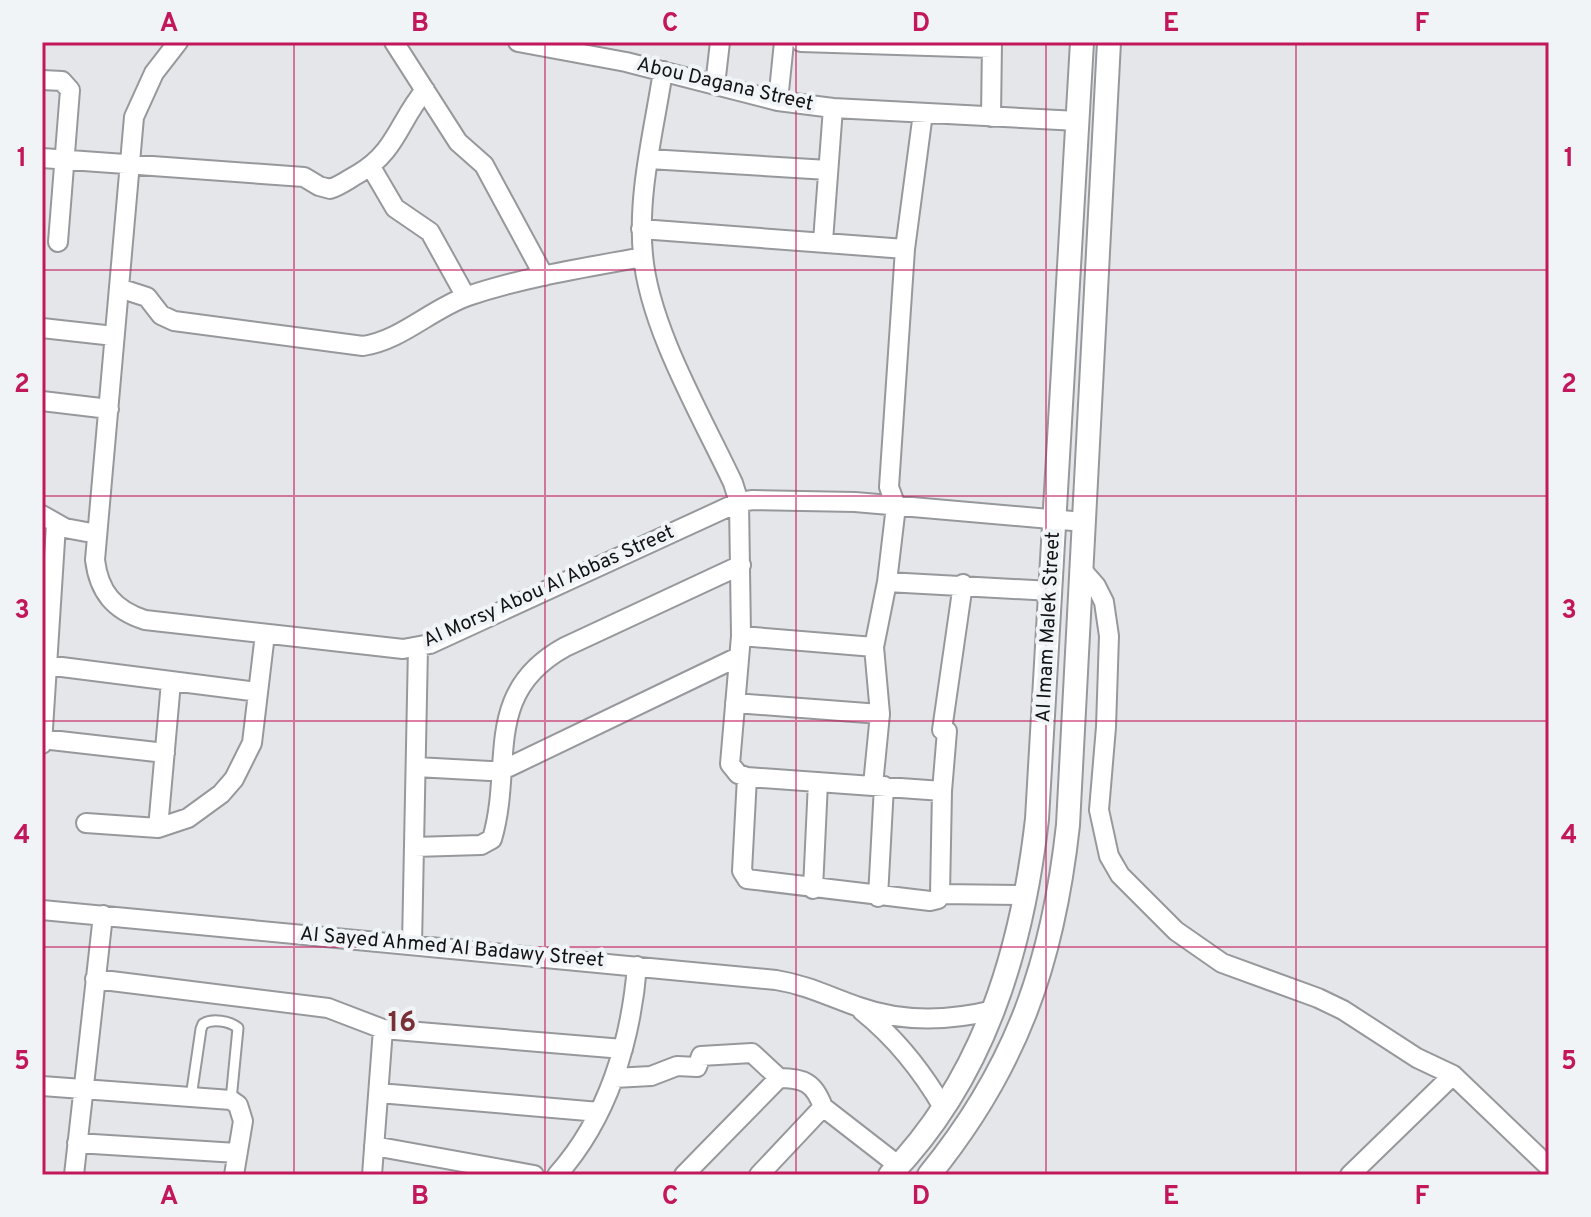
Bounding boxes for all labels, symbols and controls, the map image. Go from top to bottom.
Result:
text: A [160,8,178,41]
text: B [411,8,429,41]
text: C [662,8,678,41]
text: D [912,8,930,41]
text: E [1163,8,1179,41]
text: F [1415,8,1430,41]
street label: Abou Dagana Street [634,52,816,118]
text: 1 [17,143,27,176]
text: 1 [1564,143,1574,176]
text: 2 [14,369,30,402]
text: 2 [1561,369,1577,402]
street label: Al Morsy Abou Al Abbas Street [419,520,679,654]
street label: Al Imam Malek Street [1031,531,1067,723]
text: 3 [14,595,30,628]
text: 3 [1561,595,1577,628]
text: 4 [14,820,30,853]
text: 4 [1561,820,1577,853]
street label: Al Sayed Ahmed Al Badawy Street [299,922,605,974]
district label: 16 [388,1006,416,1042]
text: 5 [14,1046,30,1079]
text: 5 [1561,1046,1577,1079]
text: A [160,1181,178,1214]
text: B [411,1181,429,1214]
text: C [662,1181,678,1214]
text: D [912,1181,930,1214]
text: E [1163,1181,1179,1214]
text: F [1415,1181,1430,1214]

